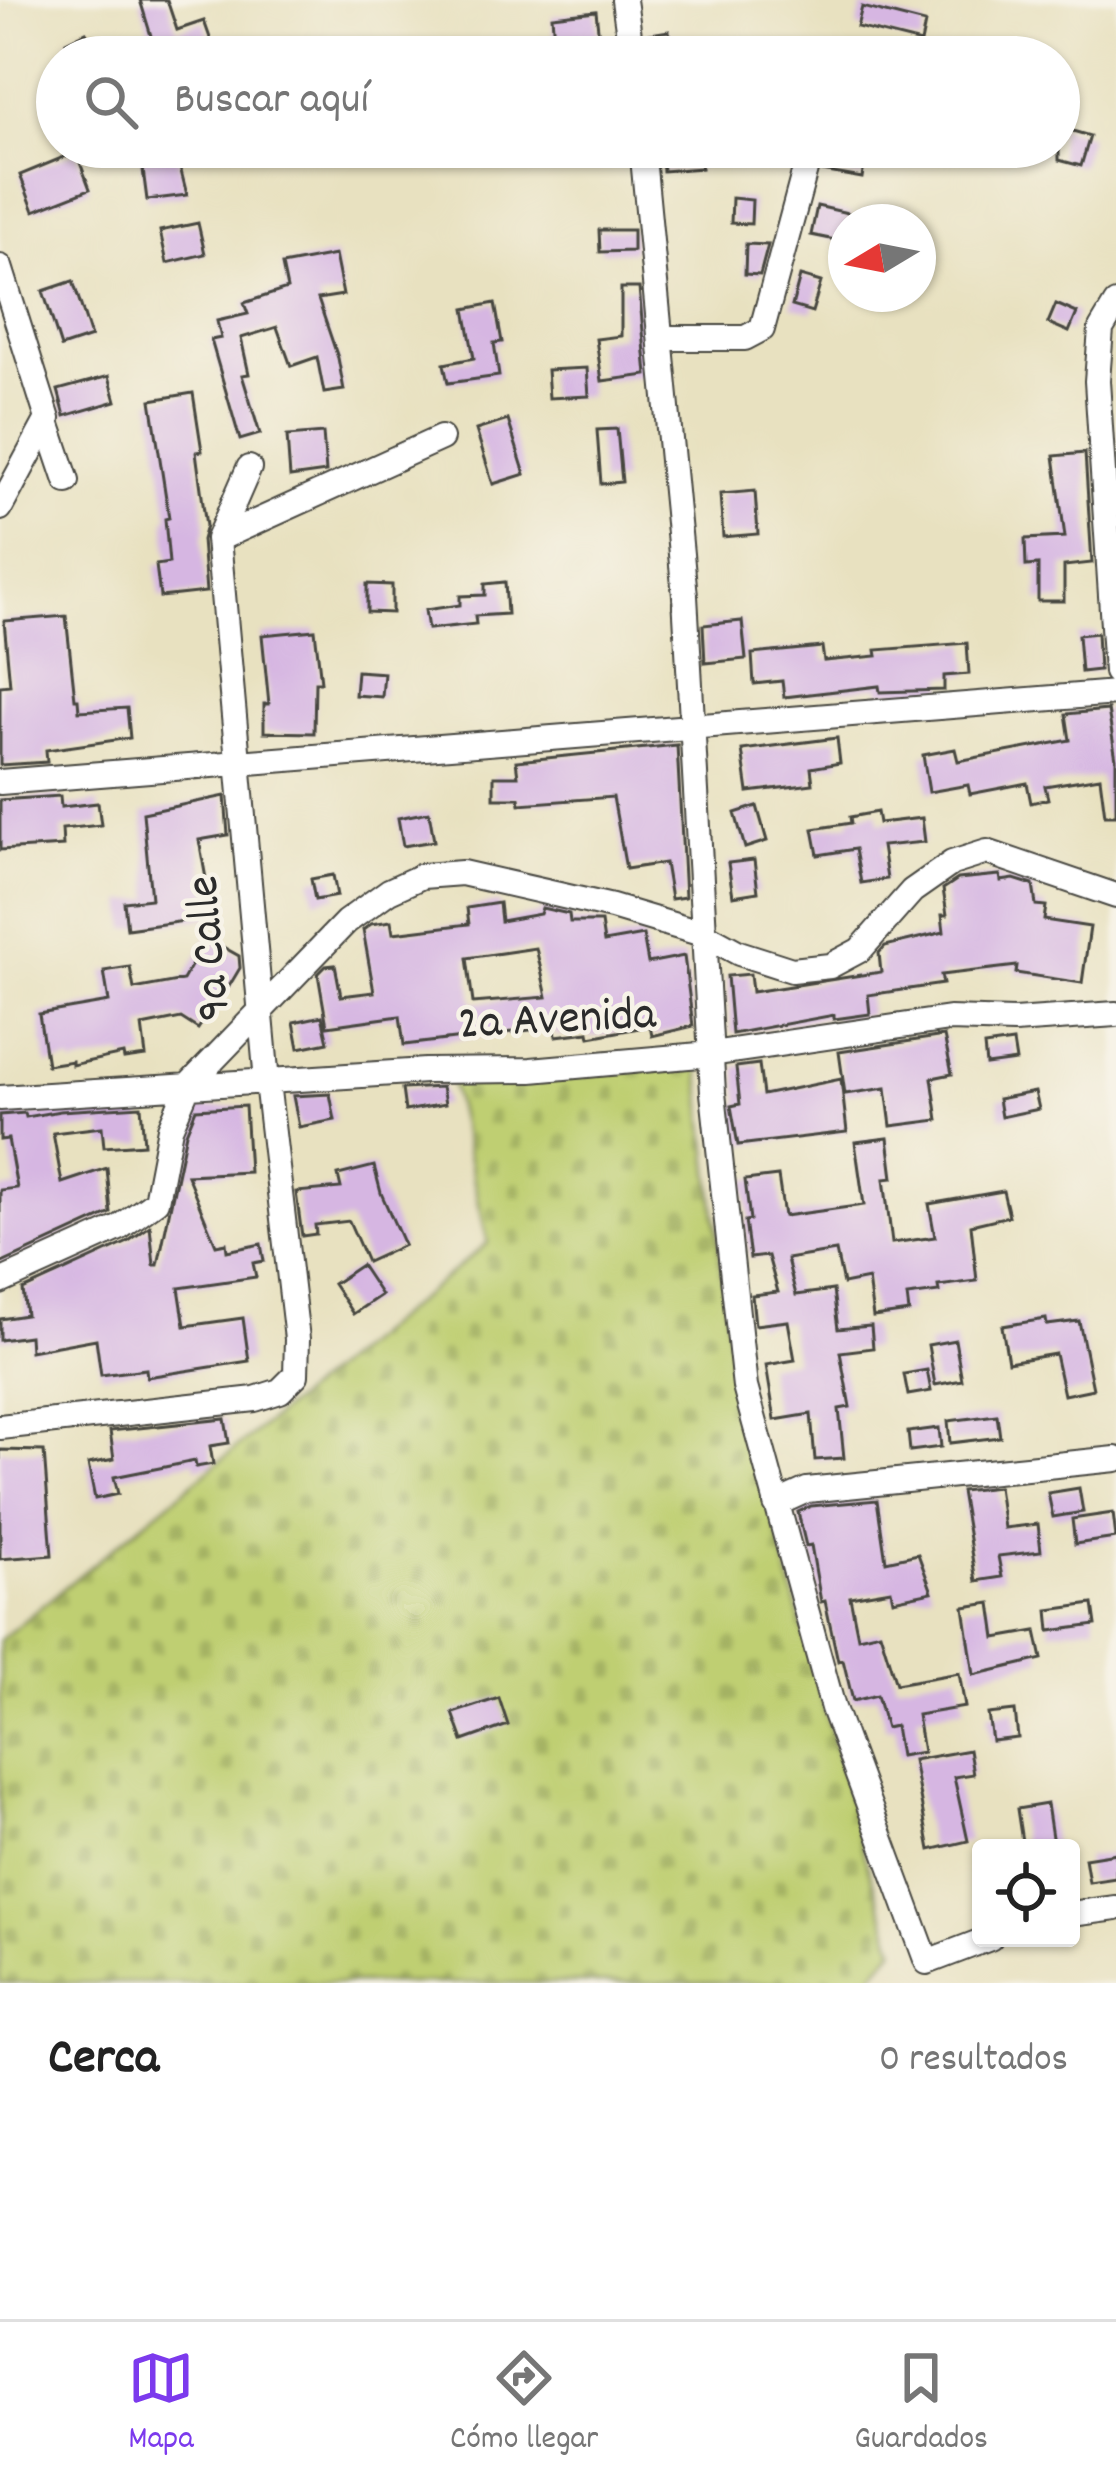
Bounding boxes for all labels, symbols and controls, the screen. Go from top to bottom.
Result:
search box [36,36,1080,168]
icon: search [78,69,144,135]
text: Buscar aquí [174,70,369,134]
north arrow [828,204,936,312]
street label: 9a Calle [171,872,253,1024]
street label: 2a Avenida [456,982,659,1062]
map controls [972,1839,1080,1947]
button: locate [972,1839,1080,1947]
text: Cerca [48,2025,159,2097]
text: 0 resultados [879,2034,1068,2089]
tab: Mapa [128,2345,194,2464]
tab: Cómo llegar [450,2345,598,2464]
tab: Guardados [854,2345,988,2464]

